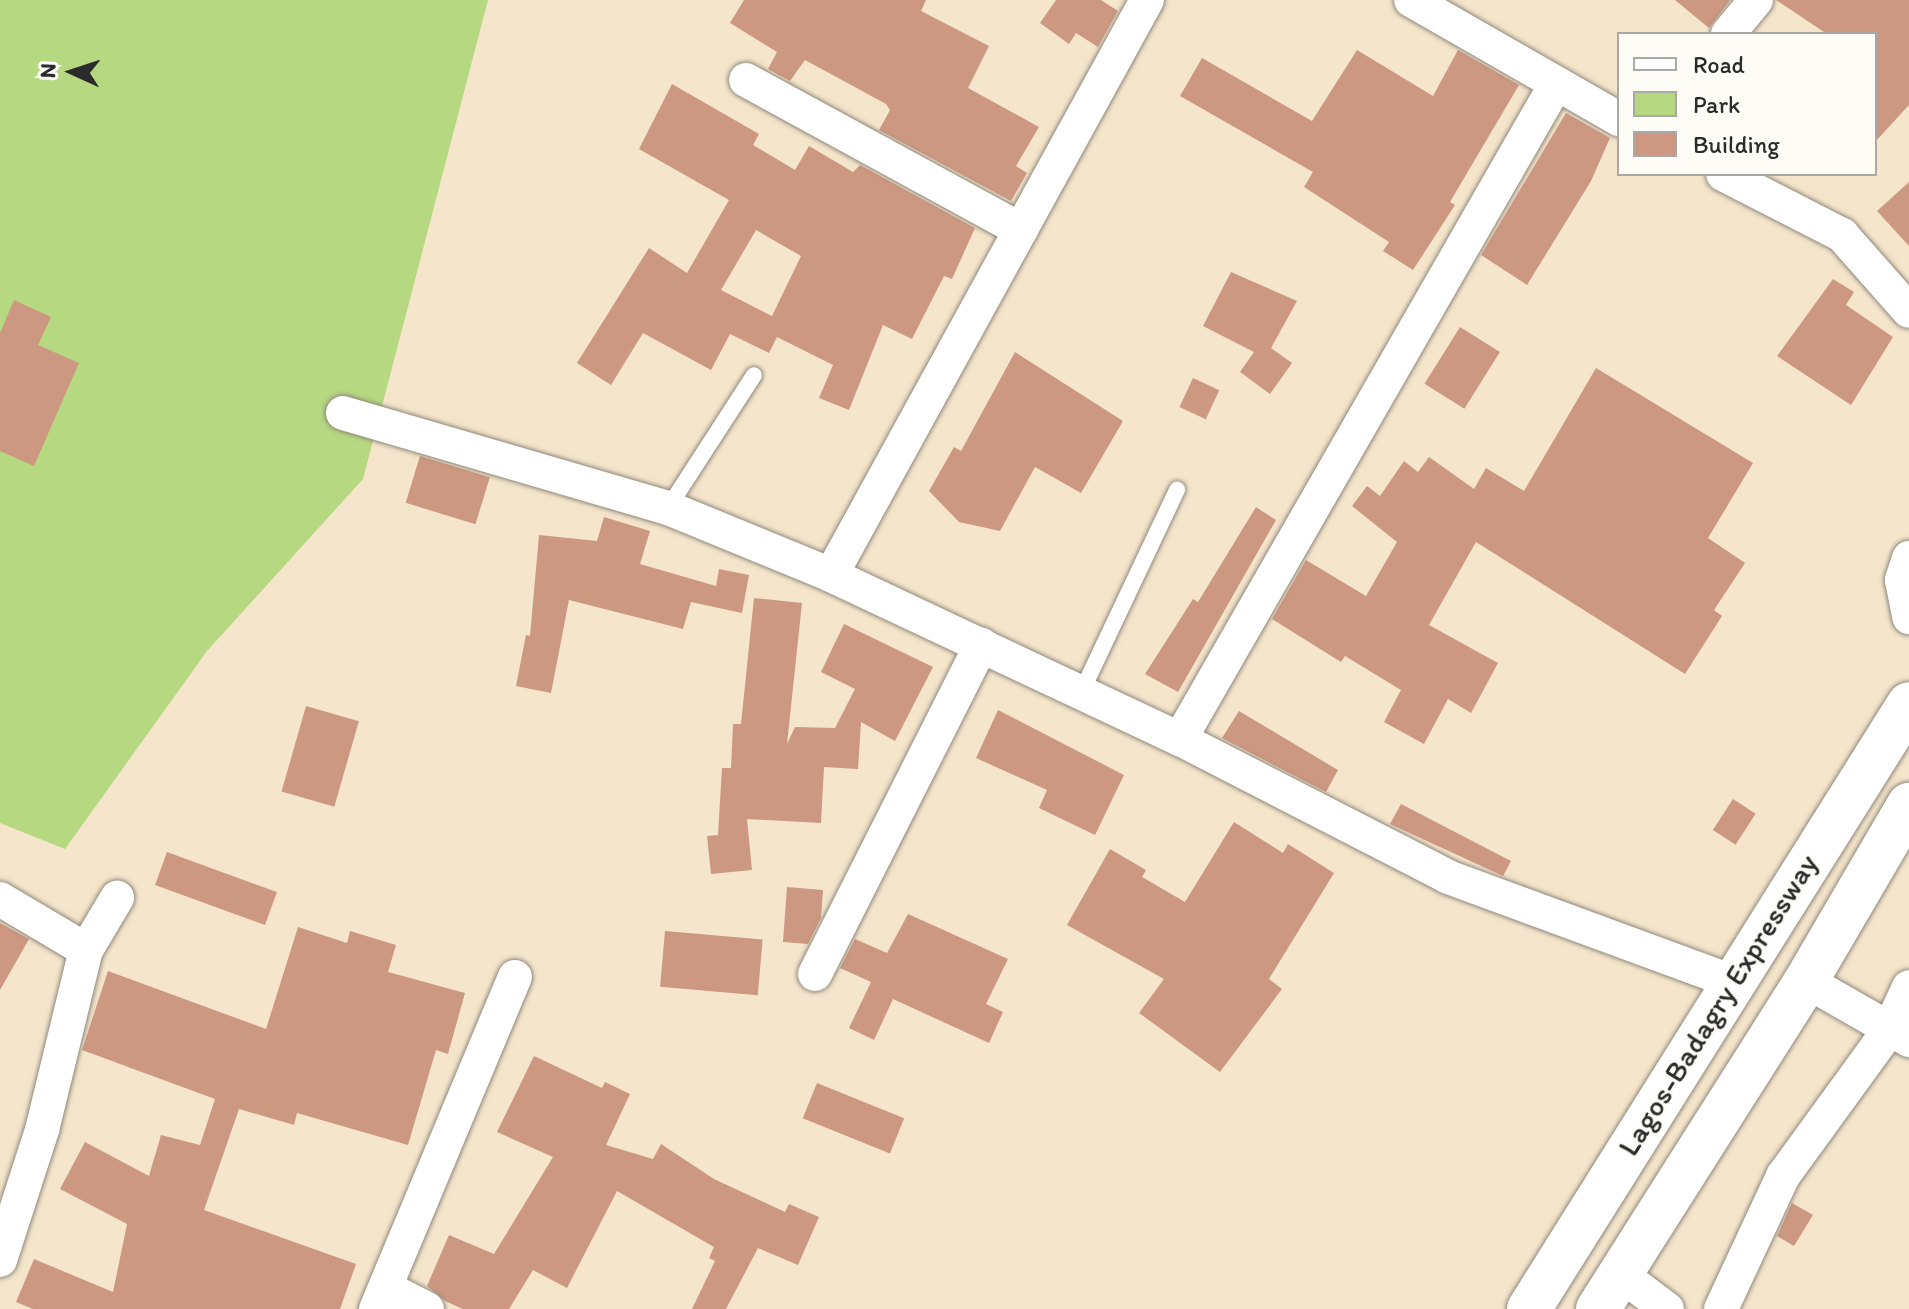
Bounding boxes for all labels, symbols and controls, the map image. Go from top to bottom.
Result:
north arrow [32,32,112,112]
legend [1617,32,1877,176]
text: Road [1693,50,1745,79]
text: N [34,63,61,79]
text: Park [1693,90,1740,119]
text: Building [1693,130,1780,159]
street label: Lagos-Badagry Expressway [1610,848,1826,1162]

